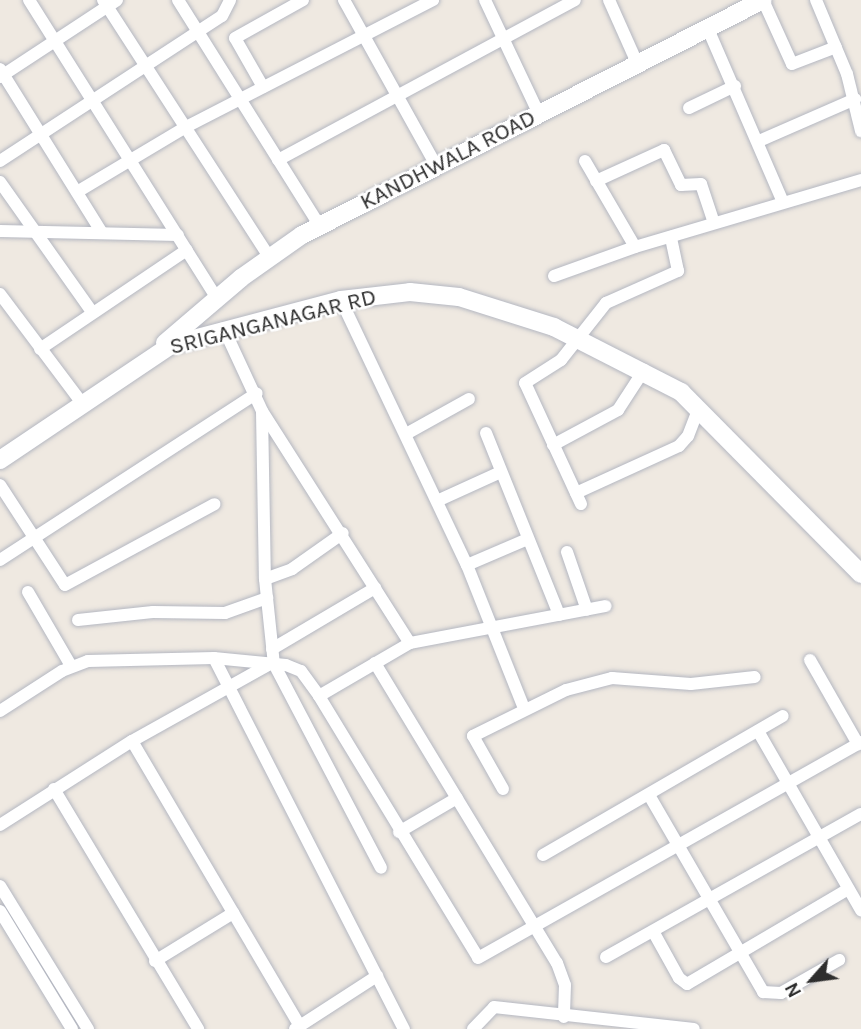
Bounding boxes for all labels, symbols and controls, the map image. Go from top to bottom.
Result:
street label: KANDHWALA ROAD [356,104,540,216]
street label: SRIGANGANAGAR RD [167,283,379,361]
north arrow [777,945,847,1015]
text: N [781,979,806,1001]

